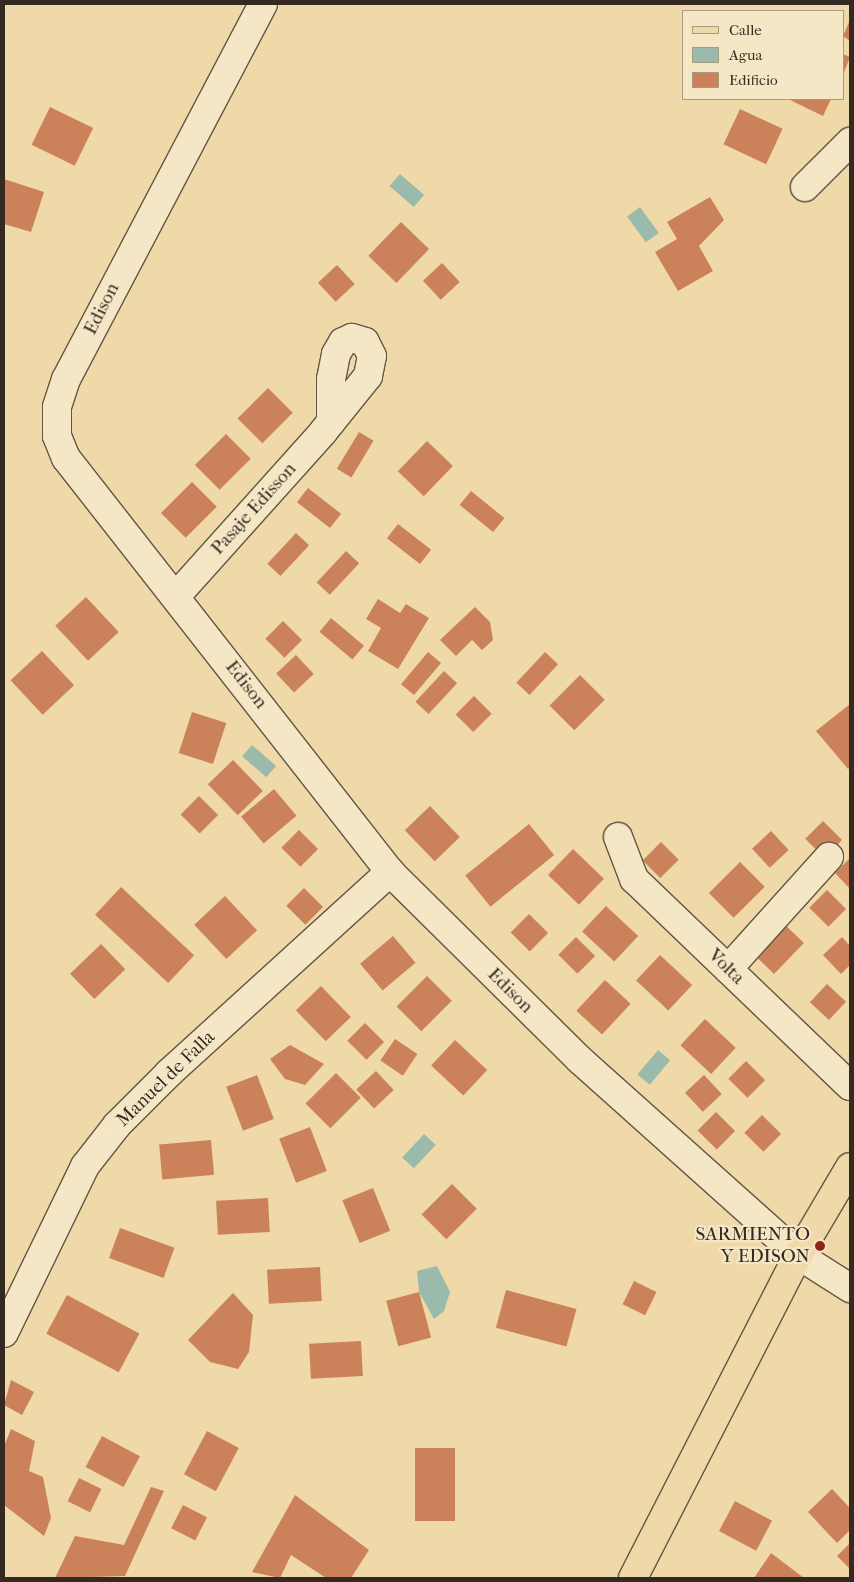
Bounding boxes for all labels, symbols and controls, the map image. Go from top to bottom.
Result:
legend [682,10,844,100]
text: Calle [729,21,762,39]
text: Agua [729,46,762,64]
text: Edificio [729,71,778,89]
street label: Edison [79,279,125,339]
street label: Pasaje Edisson [207,458,301,560]
street label: Edison [220,656,272,714]
street label: Volta [703,944,749,990]
street label: Edison [482,963,538,1019]
street label: Manuel de Falla [112,1026,220,1132]
place label: SARMIENTO Y EDISON [695,1224,810,1268]
marker: SARMIENTO Y EDISON [814,1240,826,1252]

